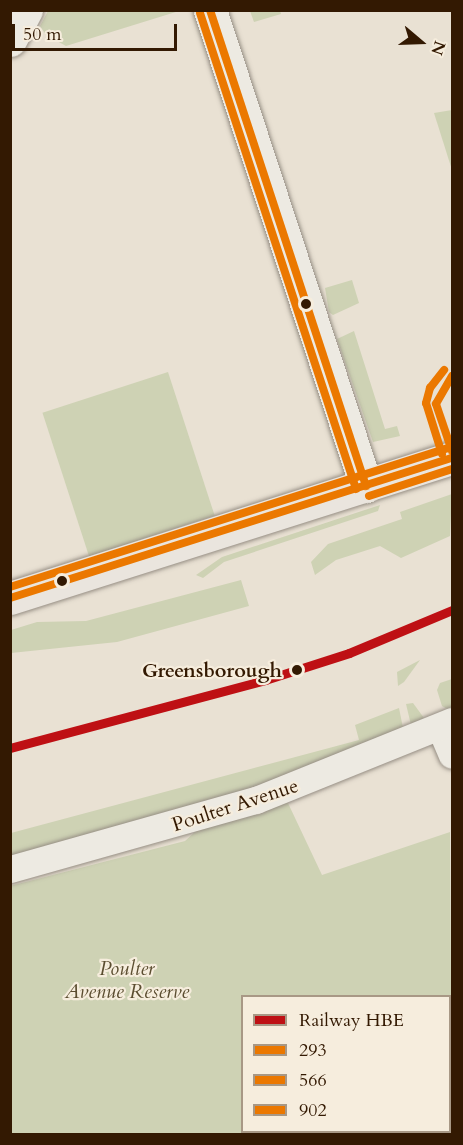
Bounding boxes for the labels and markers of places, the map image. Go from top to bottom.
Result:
unlabelled marker [300,298,312,310]
unlabelled marker [56,575,68,587]
place label: Greensborough [142,658,282,682]
marker: Greensborough [287,660,307,680]

